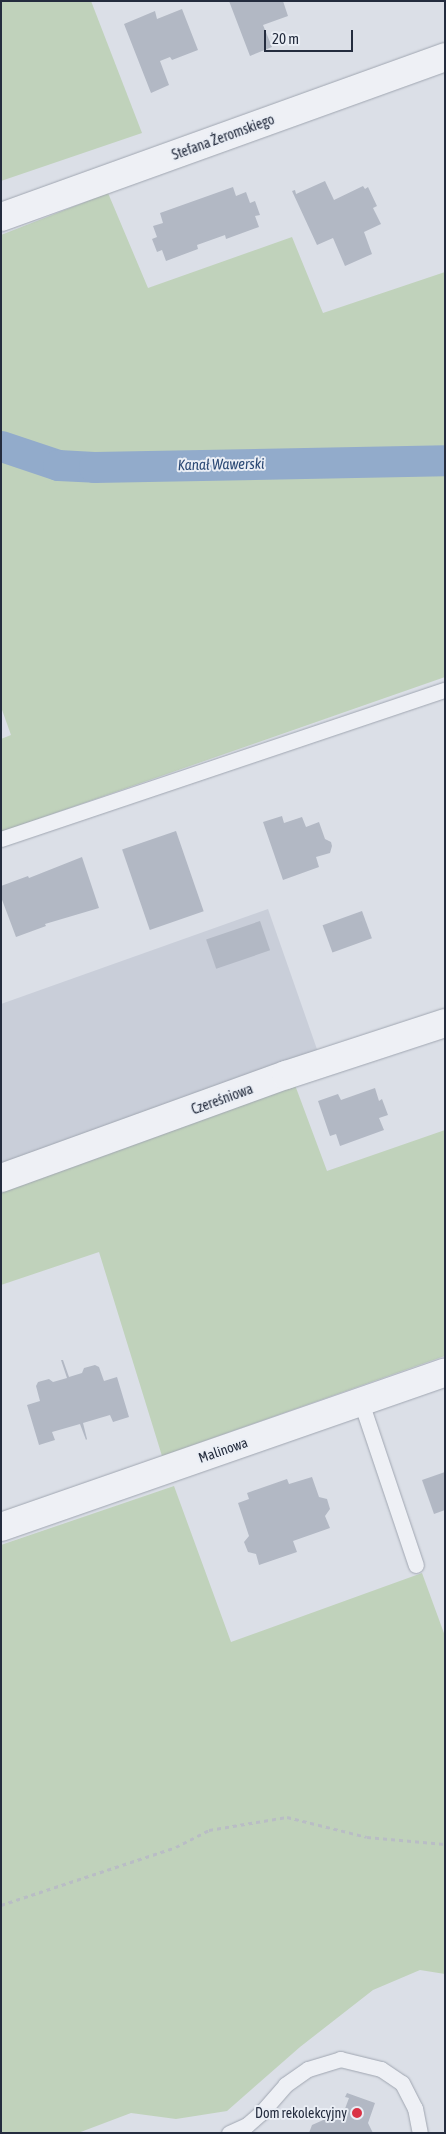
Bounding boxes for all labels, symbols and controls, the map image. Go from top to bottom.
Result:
scale bar [266,20,355,52]
text: 20 m [272,30,299,47]
street label: Stefana Żeromskiego [170,111,276,163]
water label: Kanał Wawerski [178,454,264,474]
street label: Czereśniowa [189,1080,255,1118]
street label: Malinowa [196,1434,250,1466]
place label: Dom rekolekcyjny [255,2105,347,2121]
marker: Dom rekolekcyjny [351,2107,363,2119]

